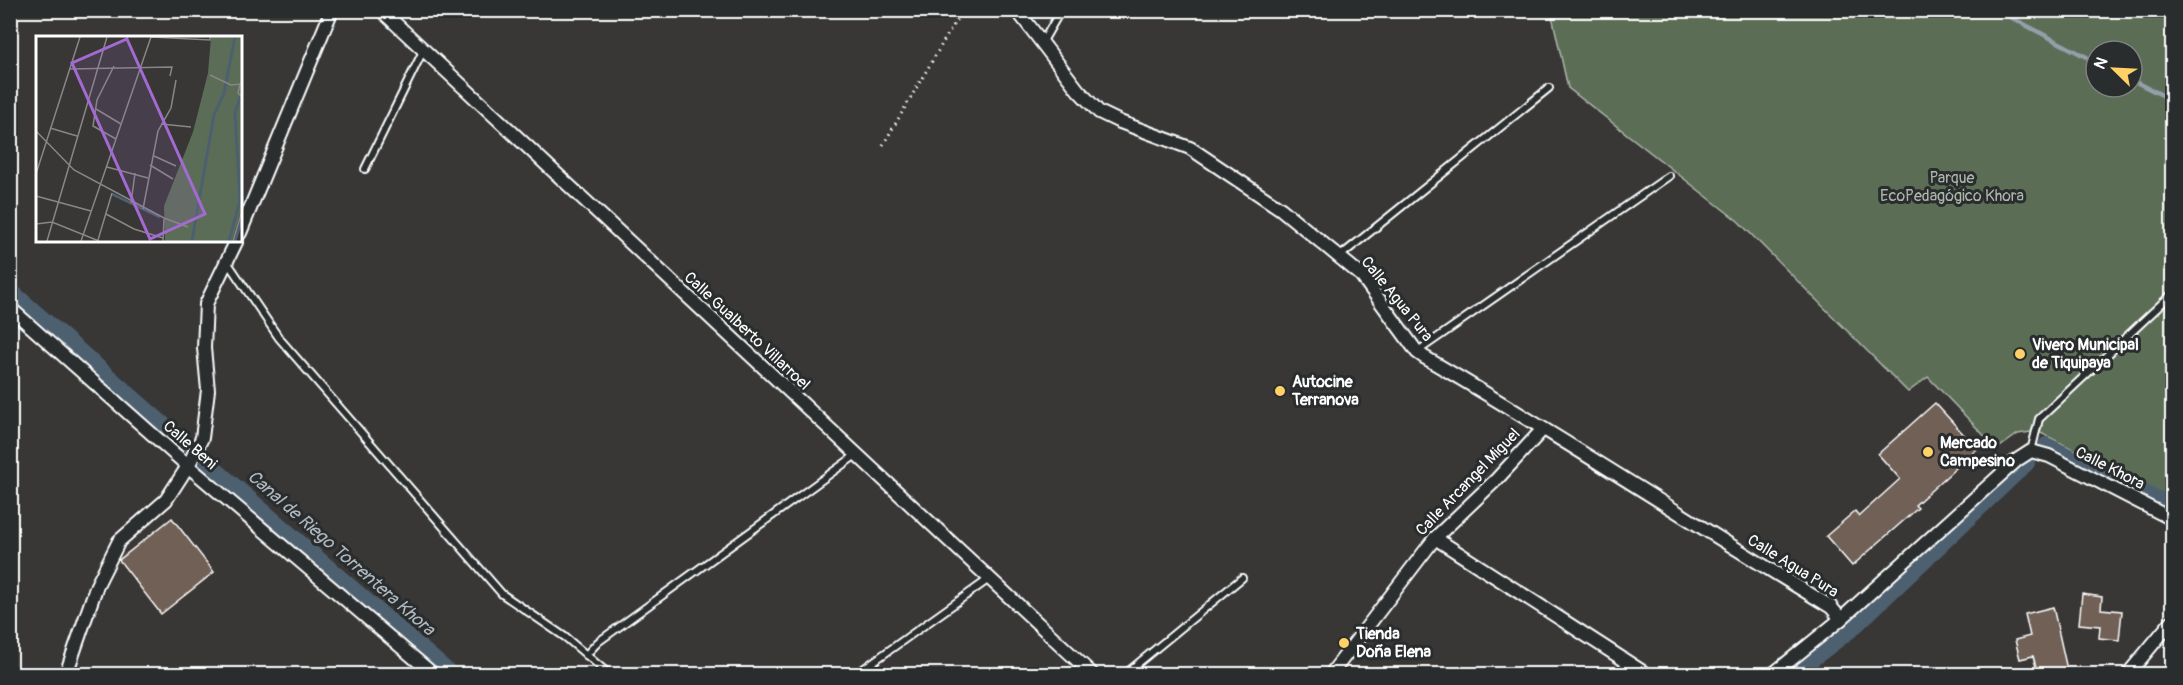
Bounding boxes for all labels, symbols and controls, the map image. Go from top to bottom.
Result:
inset map [36,36,242,242]
north arrow [2084,39,2144,99]
text: N [2090,54,2113,72]
park label: Parque EcoPedagógico Khora [1880,168,2024,206]
street label: Calle Agua Pura [1357,252,1437,346]
street label: Calle Gualberto Villarroel [680,267,814,395]
place label: Vivero Municipal de Tiquipaya [2032,335,2139,373]
marker: Vivero Municipal de Tiquipaya [2013,347,2027,361]
place label: Autocine Terranova [1291,372,1359,410]
marker: Autocine Terranova [1273,384,1287,398]
street label: Calle Beni [159,416,221,474]
street label: Calle Arcangel Miguel [1412,424,1524,540]
place label: Mercado Campesino [1940,433,2015,471]
street label: Calle Khora [2072,442,2148,494]
marker: Mercado Campesino [1921,445,1935,459]
water label: Canal de Riego Torrentera Khora [242,465,441,642]
street label: Calle Agua Pura [1744,530,1842,602]
place label: Tienda Doña Elena [1355,624,1432,662]
marker: Tienda Doña Elena [1337,636,1351,650]

